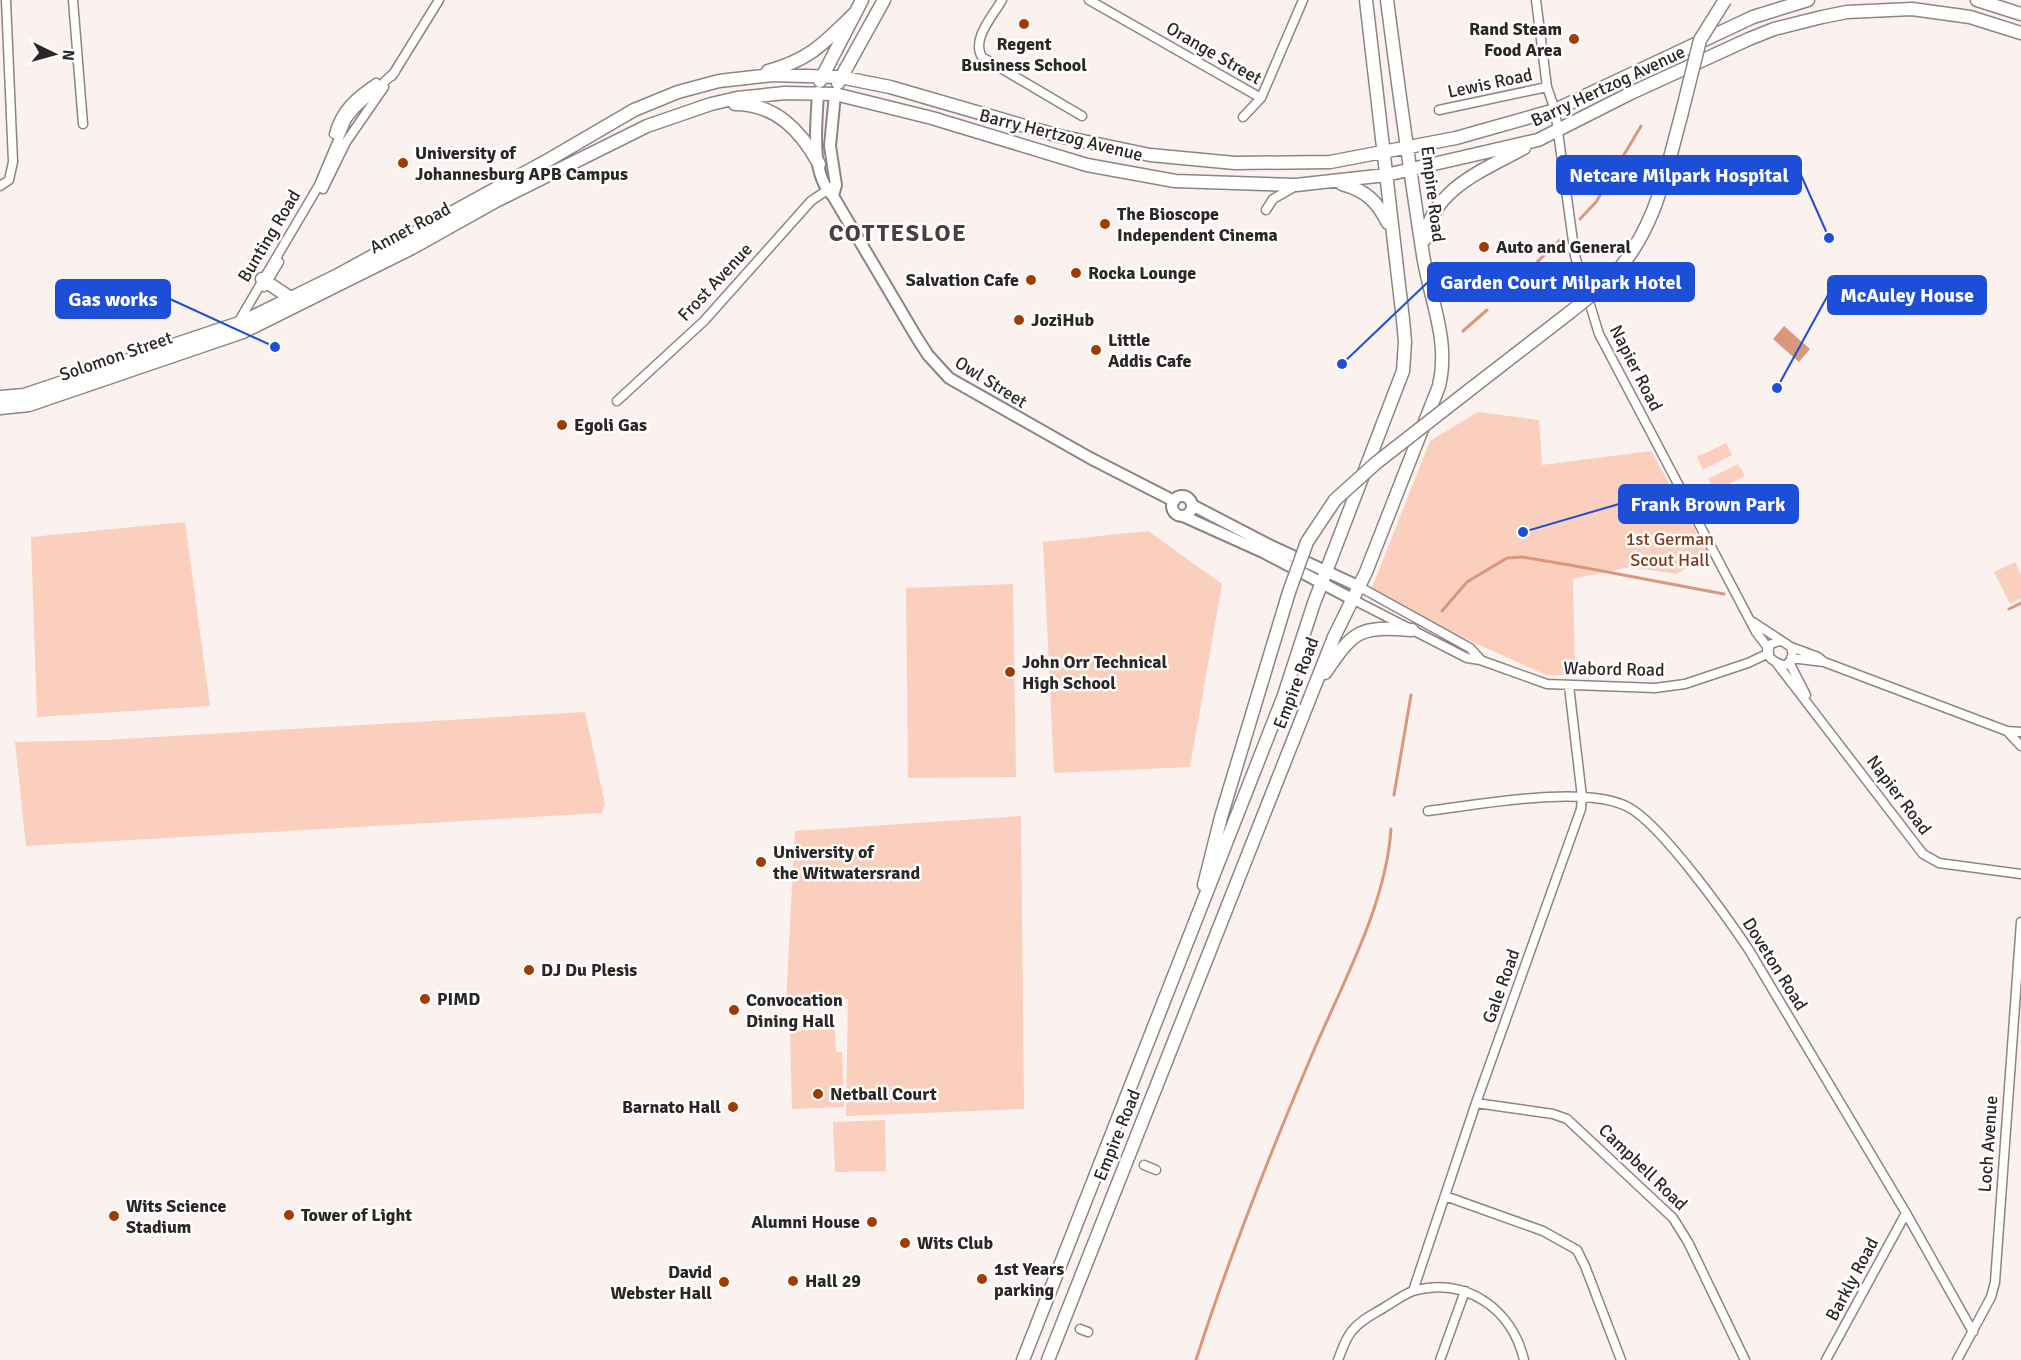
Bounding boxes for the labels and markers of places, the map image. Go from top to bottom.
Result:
marker: Regent Business School [1017,17,1031,31]
place label: Rand Steam Food Area [1469,18,1562,61]
marker: Rand Steam Food Area [1567,32,1581,46]
place label: Regent Business School [961,33,1087,76]
place label: University of Johannesburg APB Campus [415,142,628,185]
marker: University of Johannesburg APB Campus [396,156,410,170]
callout: Netcare Milpark Hospital [1557,156,1801,194]
place label: The Bioscope Independent Cinema [1117,203,1278,246]
marker: The Bioscope Independent Cinema [1098,217,1112,231]
place label: Auto and General [1496,236,1632,258]
marker: Auto and General [1477,240,1491,254]
place label: Rocka Lounge [1088,262,1196,284]
callout: Garden Court Milpark Hotel [1428,263,1694,301]
marker: Rocka Lounge [1069,266,1083,280]
place label: Salvation Cafe [906,269,1019,291]
marker: Salvation Cafe [1024,273,1038,287]
callout: McAuley House [1828,276,1986,314]
callout: Gas works [56,280,170,318]
place label: JoziHub [1031,309,1094,331]
marker: JoziHub [1012,313,1026,327]
place label: Little Addis Cafe [1108,329,1192,372]
marker: Little Addis Cafe [1089,343,1103,357]
place label: Egoli Gas [574,414,647,436]
marker: Egoli Gas [555,418,569,432]
callout: Frank Brown Park [1619,485,1798,523]
place label: John Orr Technical High School [1022,651,1168,694]
marker: John Orr Technical High School [1003,665,1017,679]
place label: University of the Witwatersrand [772,841,920,884]
marker: University of the Witwatersrand [754,855,768,869]
place label: DJ Du Plesis [541,959,637,981]
marker: DJ Du Plesis [522,963,536,977]
place label: PIMD [437,988,480,1010]
place label: Convocation Dining Hall [746,989,843,1032]
marker: PIMD [418,992,432,1006]
marker: Convocation Dining Hall [727,1003,741,1017]
place label: Netball Court [830,1083,937,1105]
marker: Netball Court [811,1087,825,1101]
place label: Barnato Hall [622,1096,721,1118]
marker: Barnato Hall [726,1100,740,1114]
place label: Wits Science Stadium [126,1195,227,1238]
place label: Tower of Light [301,1204,412,1226]
marker: Tower of Light [282,1208,296,1222]
marker: Wits Science Stadium [107,1209,121,1223]
place label: Alumni House [751,1211,860,1233]
marker: Alumni House [865,1215,879,1229]
place label: Wits Club [917,1232,993,1254]
marker: Wits Club [898,1236,912,1250]
place label: 1st Years parking [994,1258,1064,1301]
place label: David Webster Hall [611,1261,712,1304]
place label: Hall 29 [805,1270,861,1292]
marker: 1st Years parking [975,1272,989,1286]
marker: Hall 29 [786,1274,800,1288]
marker: David Webster Hall [717,1275,731,1289]

